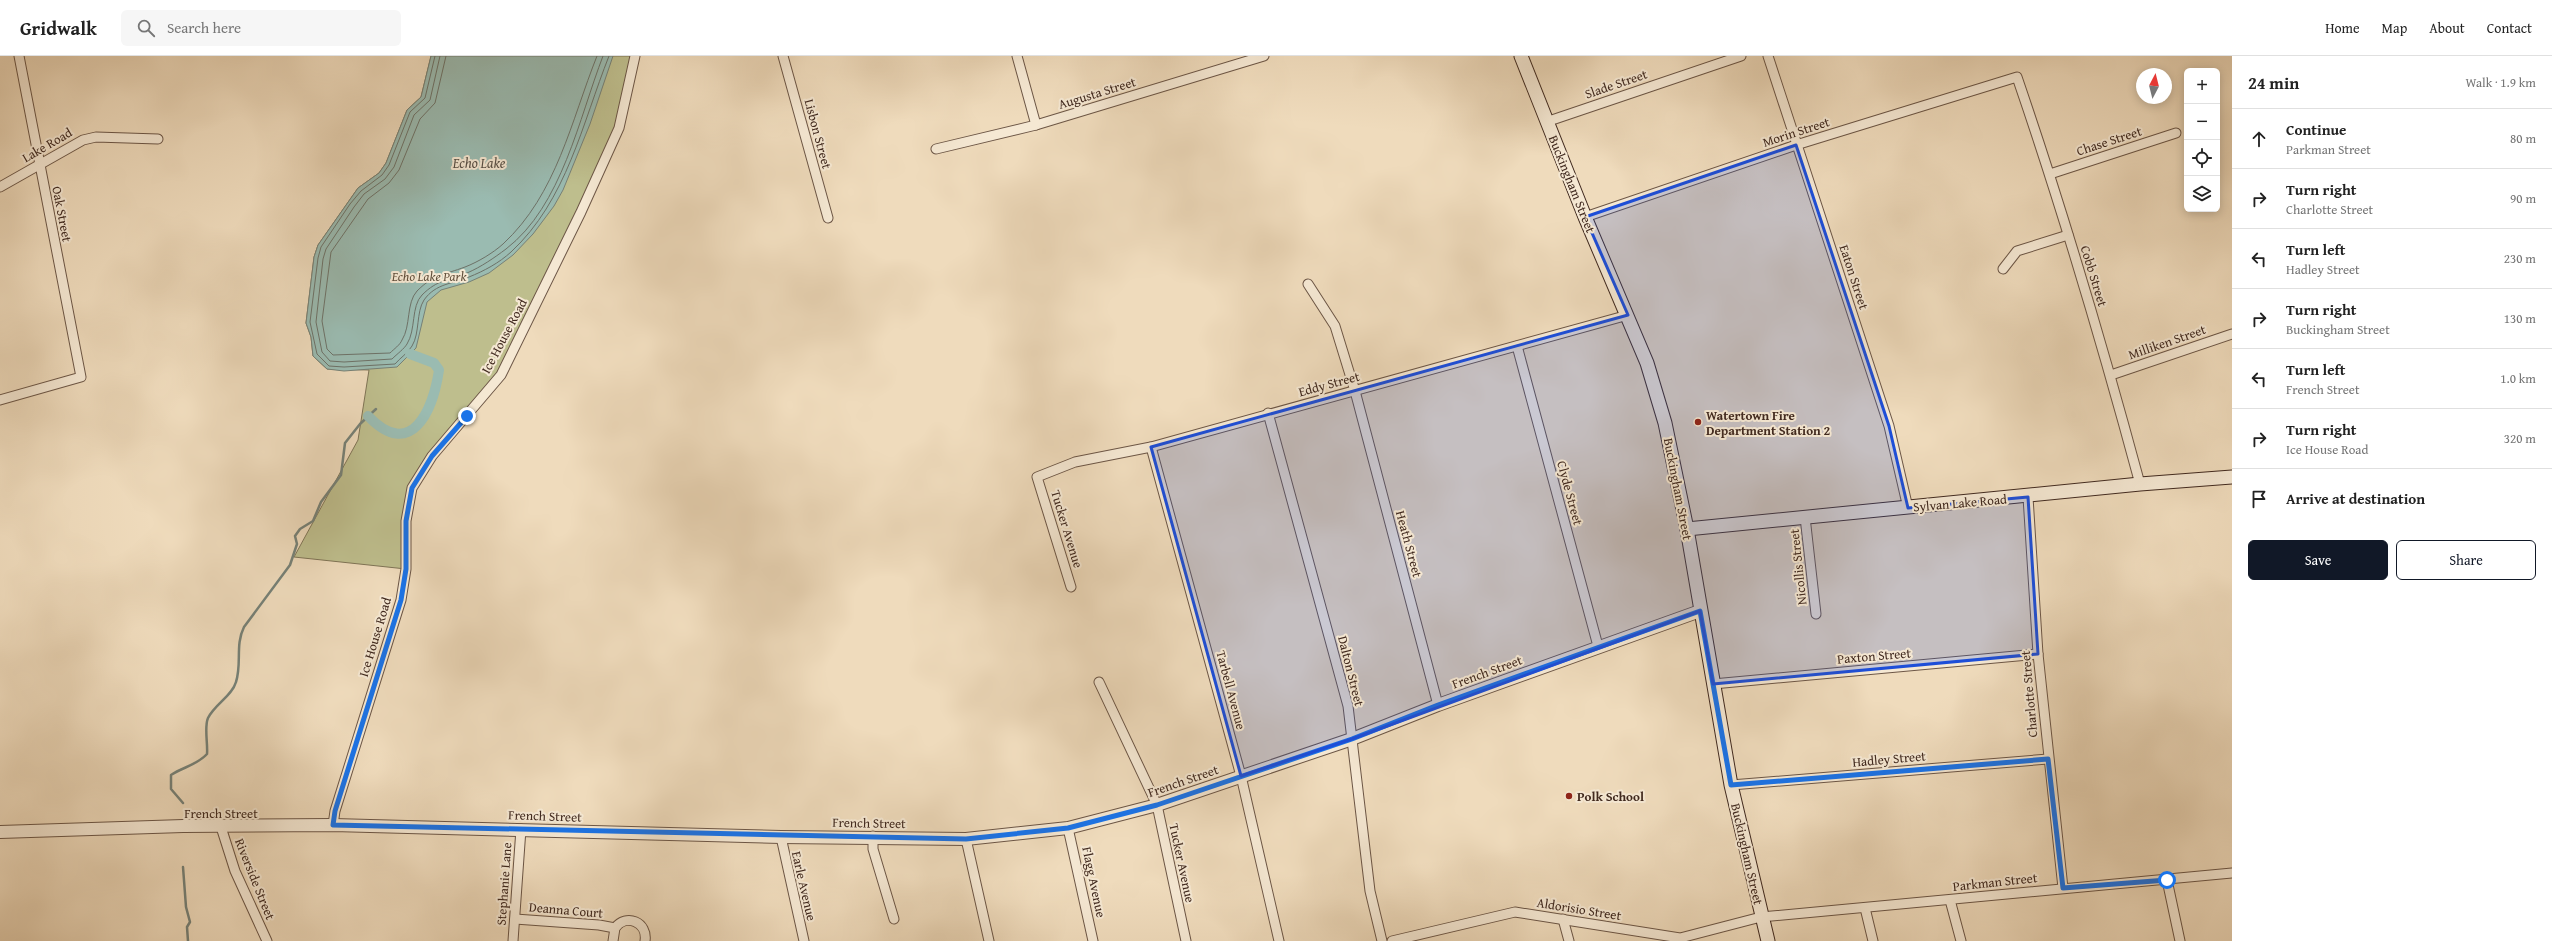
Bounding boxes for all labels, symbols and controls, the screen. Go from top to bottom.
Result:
search box [121,10,401,46]
text: Gridwalk [20,14,97,42]
icon: search [135,17,157,39]
text: Search here [167,17,241,38]
text: Home [2325,18,2360,38]
text: Map [2382,18,2407,38]
text: About [2429,18,2465,38]
text: Contact [2487,18,2532,38]
street label: Slade Street [1582,64,1650,104]
north arrow [2136,68,2172,104]
map controls [2184,68,2220,212]
button: + [2184,68,2220,104]
text: 24 min [2248,70,2299,95]
street label: Augusta Street [1056,72,1138,114]
text: Walk · 1.9 km [2465,73,2536,92]
street label: Lisbon Street [800,97,837,171]
button: − [2184,104,2220,140]
street label: Morin Street [1760,112,1832,152]
text: Continue [2286,119,2347,140]
street label: Chase Street [2074,121,2144,160]
street label: Lake Road [18,123,76,167]
icon: ahead [2248,128,2270,150]
text: 80 m [2510,129,2536,148]
street label: Buckingham Street [1544,132,1600,236]
button: locate [2184,140,2220,176]
text: Parkman Street [2286,140,2371,159]
water label: Echo Lake [452,153,506,173]
button: layers [2184,176,2220,212]
text: Turn right [2286,179,2357,200]
street label: Oak Street [47,185,77,244]
icon: right [2248,188,2270,210]
text: 90 m [2510,189,2536,208]
text: Charlotte Street [2286,200,2373,219]
text: Turn left [2286,239,2345,260]
street label: Eaton Street [1835,242,1874,312]
street label: Cobb Street [2076,243,2112,309]
icon: left [2248,248,2270,270]
text: 230 m [2504,249,2536,268]
text: Hadley Street [2286,260,2360,279]
park label: Echo Lake Park [391,267,466,286]
street label: Ice House Road [476,295,532,377]
text: Turn right [2286,299,2357,320]
icon: right [2248,308,2270,330]
text: 130 m [2504,309,2536,328]
street label: Milliken Street [2126,320,2209,364]
text: Buckingham Street [2286,320,2390,339]
text: Turn left [2286,359,2345,380]
street label: Eddy Street [1296,367,1362,401]
icon: left [2248,368,2270,390]
text: 1.0 km [2500,369,2536,388]
text: French Street [2286,380,2360,399]
place label: Watertown Fire Department Station 2 [1706,406,1831,440]
route end [458,407,476,425]
marker: Watertown Fire Department Station 2 [1693,417,1703,427]
text: Turn right [2286,419,2357,440]
icon: right [2248,428,2270,450]
text: 320 m [2504,429,2536,448]
street label: Buckingham Street [1659,436,1697,542]
text: Ice House Road [2286,440,2368,459]
street label: Clyde Street [1552,459,1588,528]
street label: Tucker Avenue [1046,488,1088,570]
icon: arrive [2248,488,2270,510]
text: Arrive at destination [2286,488,2425,509]
street label: Sylvan Lake Road [1912,489,2008,517]
street label: Heath Street [1391,508,1427,580]
street label: Nicollis Street [1785,528,1811,606]
button: Save [2248,540,2388,580]
button: Share [2396,540,2536,580]
street label: Ice House Road [354,595,396,679]
street label: Dalton Street [1333,634,1369,709]
street label: Paxton Street [1836,643,1912,669]
street label: Tarbell Avenue [1211,648,1251,732]
street label: Charlotte Street [2016,649,2042,738]
street label: French Street [1449,650,1525,694]
street label: Hadley Street [1851,746,1927,772]
street label: French Street [1145,760,1221,802]
place label: Polk School [1577,787,1644,806]
marker: Polk School [1564,791,1574,801]
street label: Buckingham Street [1726,801,1768,907]
street label: French Street [184,804,258,823]
street label: French Street [508,805,582,827]
street label: French Street [832,813,906,833]
street label: Tucker Avenue [1164,822,1200,904]
street label: Riverside Street [230,835,280,923]
street label: Stephanie Lane [492,842,516,926]
street label: Flagg Avenue [1077,845,1111,919]
street label: Earle Avenue [787,849,821,923]
street label: Parkman Street [1952,868,2039,896]
route start [2158,871,2176,889]
street label: Aldorisio Street [1535,893,1623,925]
street label: Deanna Court [528,897,604,923]

